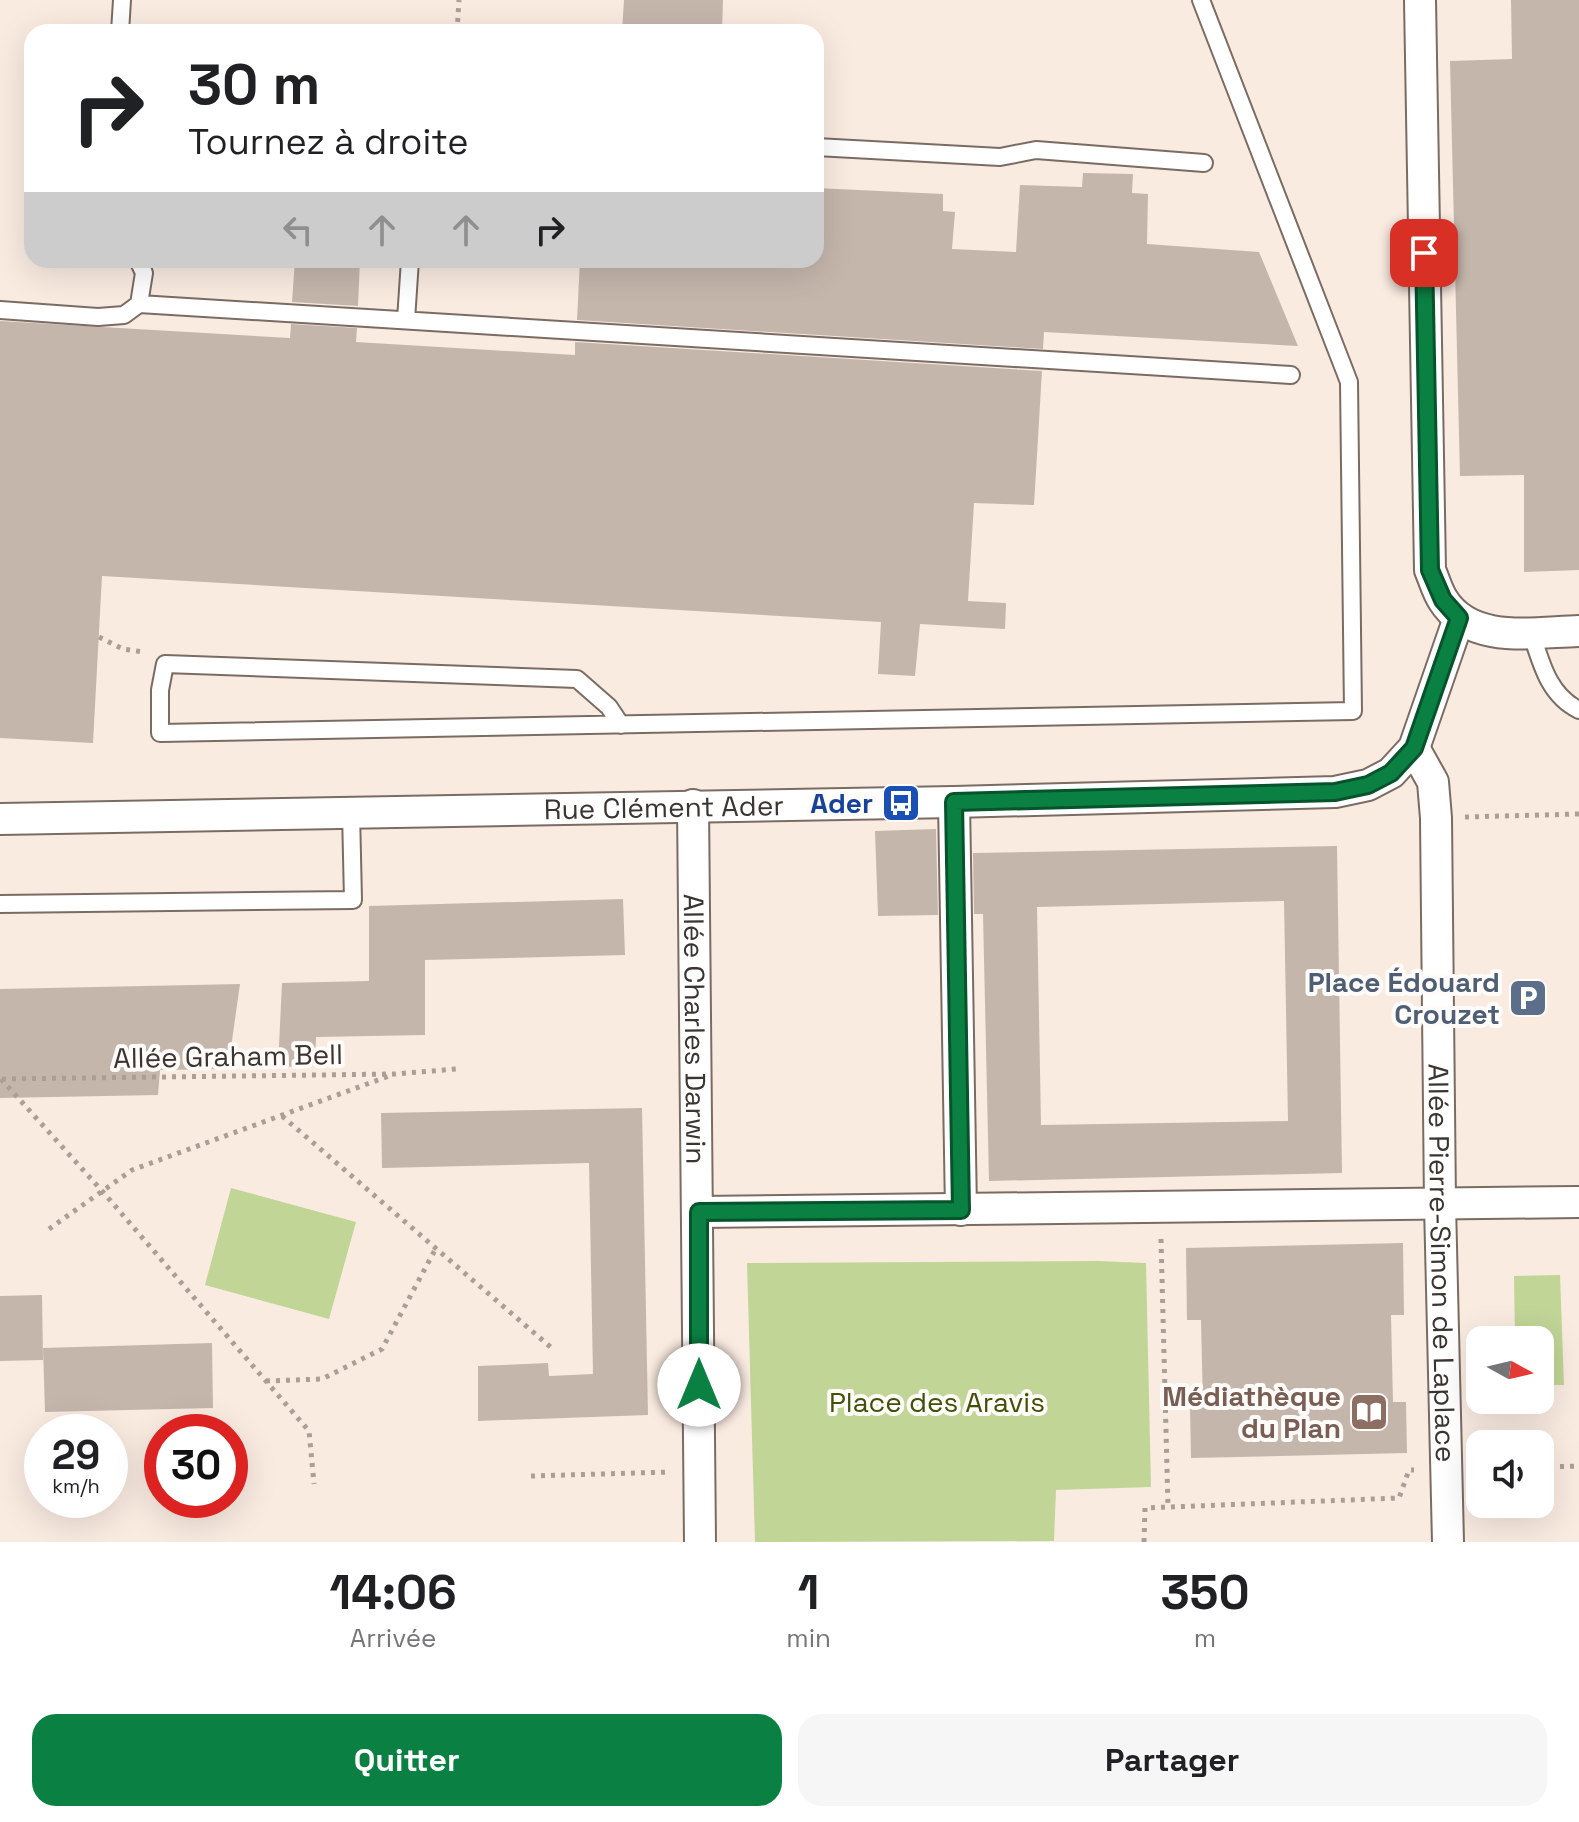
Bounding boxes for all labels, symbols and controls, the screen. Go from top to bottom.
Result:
text: 30 m [188,49,320,120]
icon: right [56,56,160,160]
text: Tournez à droite [188,119,469,165]
icon: left [276,208,320,252]
icon: ahead [360,208,404,252]
icon: ahead [444,208,488,252]
icon: right [528,208,572,252]
pin [1390,219,1458,287]
icon: arrive [1402,231,1446,275]
bus stop icon: Ader [880,782,922,824]
place label: Ader [810,785,873,821]
street label: Rue Clément Ader [544,787,784,827]
street label: Allée Charles Darwin [676,893,714,1165]
place label: Place Édouard Crouzet [1308,964,1500,1032]
parking icon: Place Édouard Crouzet [1507,977,1549,1019]
street label: Allée Graham Bell [113,1036,343,1076]
street label: Allée Pierre-Simon de Laplace [1421,1063,1464,1463]
north arrow [1466,1326,1554,1414]
map controls [1466,1326,1554,1518]
position arrow [657,1343,741,1427]
place label: Médiathèque du Plan [1162,1378,1341,1446]
park label: Place des Aravis [829,1384,1045,1420]
library icon: Médiathèque du Plan [1348,1391,1390,1433]
speed limit sign: 30 [144,1414,248,1518]
text: 29 [52,1430,100,1481]
button: sound [1466,1430,1554,1518]
text: km/h [52,1473,100,1499]
text: 14:06 [329,1562,457,1623]
text: 1 [798,1562,819,1623]
text: 350 [1160,1562,1250,1623]
text: Arrivée [350,1621,436,1655]
text: min [786,1621,831,1655]
text: m [1194,1621,1216,1655]
button: Quitter [32,1714,782,1806]
button: Partager [798,1714,1547,1806]

